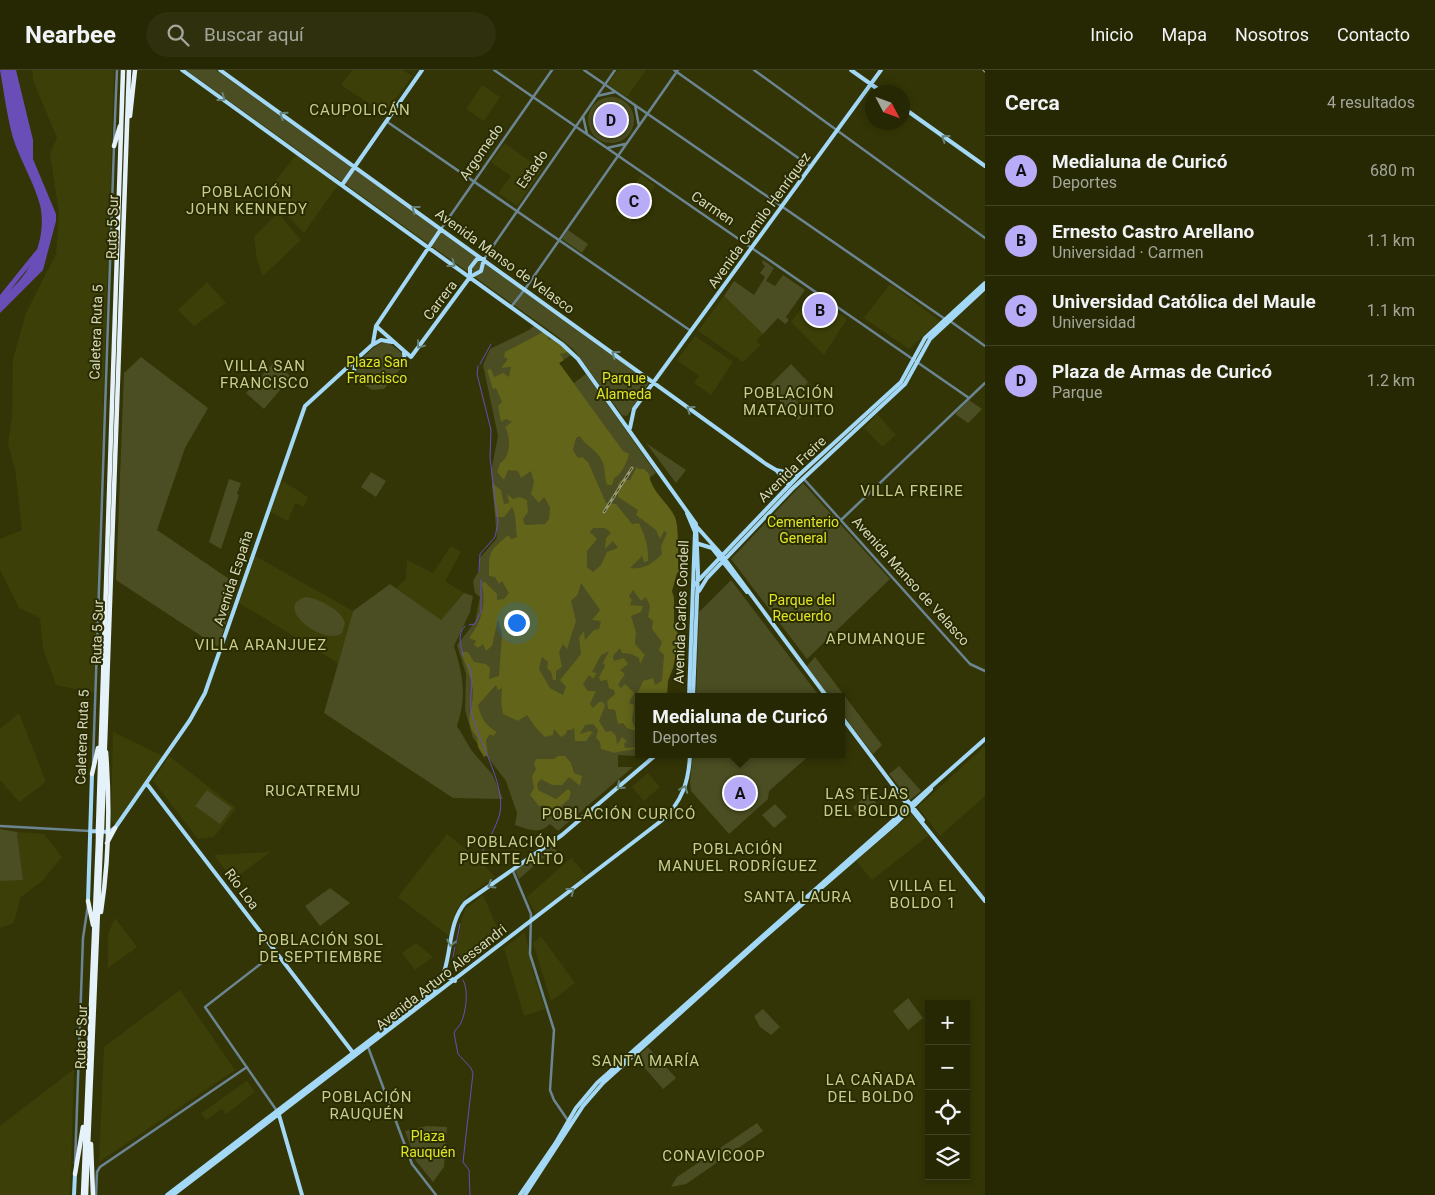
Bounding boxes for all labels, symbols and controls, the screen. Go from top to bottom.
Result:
search box [146,12,496,57]
text: Nearbee [25,21,116,49]
icon: search [164,21,192,49]
text: Buscar aquí [204,23,304,46]
text: Inicio [1090,24,1134,45]
text: Mapa [1162,24,1207,45]
text: Nosotros [1235,24,1309,45]
text: Contacto [1337,24,1410,45]
north arrow [865,85,910,130]
text: Cerca [1005,91,1060,115]
one-way arrow [216,93,225,101]
text: 4 resultados [1327,93,1415,112]
district label: CAUPOLICÁN [309,101,411,119]
pin: D [595,101,627,139]
one-way arrow [279,112,289,121]
street label: Argomedo [456,121,506,183]
one-way arrow [942,135,951,144]
street label: Estado [513,147,551,191]
street label: Avenida Camilo Henríquez [704,149,814,291]
text: Medialuna de Curicó [1052,150,1227,173]
text: A [1016,161,1026,180]
text: 680 m [1370,161,1415,180]
text: Deportes [1052,173,1117,192]
pin: C [618,182,650,220]
district label: POBLACIÓN JOHN KENNEDY [186,183,308,218]
street label: Carmen [688,188,738,228]
street label: Ruta 5 Sur [103,194,121,259]
street label: Avenida Manso de Velasco [432,205,578,317]
one-way arrow [412,207,421,215]
text: Ernesto Castro Arellano [1052,220,1254,243]
text: B [1016,231,1026,250]
text: 1.1 km [1367,231,1415,250]
text: Universidad · Carmen [1052,243,1204,262]
one-way arrow [446,259,455,267]
street label: Carrera [420,277,460,323]
street label: Caletera Ruta 5 [86,284,106,380]
text: Universidad Católica del Maule [1052,290,1316,313]
pin: B [804,291,836,329]
text: C [1016,301,1026,320]
text: 1.1 km [1367,301,1415,320]
text: Universidad [1052,313,1136,332]
one-way arrow [418,339,426,348]
one-way arrow [611,351,621,360]
park label: Plaza San Francisco [346,354,408,386]
district label: VILLA SAN FRANCISCO [220,357,310,392]
text: Plaza de Armas de Curicó [1052,360,1272,383]
park label: Parque Alameda [596,370,652,402]
text: D [1016,371,1026,390]
text: 1.2 km [1367,371,1415,390]
text: Parque [1052,383,1102,402]
district label: POBLACIÓN MATAQUITO [743,384,835,419]
one-way arrow [687,406,696,415]
street label: Avenida Freire [755,433,829,505]
district label: VILLA FREIRE [860,482,964,500]
street label: Avenida Manso de Velasco [849,513,973,649]
park label: Cementerio General [767,514,839,546]
street label: Avenida España [210,528,256,628]
street label: Avenida Carlos Condell [671,540,691,684]
park label: Parque del Recuerdo [769,592,835,624]
street label: Ruta 5 Sur [88,599,106,664]
your location [504,610,530,636]
district label: APUMANQUE [826,630,926,648]
district label: VILLA ARANJUEZ [195,636,327,654]
street label: Caletera Ruta 5 [72,689,92,785]
popup [635,693,845,758]
text: Medialuna de Curicó [652,705,828,728]
text: Deportes [652,728,717,747]
pin: A [724,774,756,812]
one-way arrow [617,780,626,789]
district label: RUCATREMU [265,782,361,800]
one-way arrow [678,785,688,794]
district label: LAS TEJAS DEL BOLDO [823,785,911,820]
district label: POBLACIÓN CURICÓ [542,805,696,823]
district label: POBLACIÓN PUENTE ALTO [459,833,565,868]
district label: POBLACIÓN MANUEL RODRÍGUEZ [658,840,818,875]
street label: Río Loa [222,866,262,912]
district label: VILLA EL BOLDO 1 [889,877,957,912]
one-way arrow [488,878,497,888]
one-way arrow [565,888,574,897]
district label: SANTA LAURA [744,888,852,906]
street label: Avenida Arturo Alessandri [372,921,510,1033]
district label: POBLACIÓN SOL DE SEPTIEMBRE [258,931,384,966]
one-way arrow [446,939,457,947]
map controls [925,1000,970,1180]
button: + [925,1000,970,1045]
street label: Ruta 5 Sur [72,1004,90,1069]
button: − [925,1045,970,1090]
district label: SANTA MARÍA [592,1052,700,1070]
district label: LA CAÑADA DEL BOLDO [826,1071,916,1106]
district label: POBLACIÓN RAUQUÉN [322,1088,412,1123]
button: locate [925,1090,970,1135]
park label: Plaza Rauquén [401,1128,455,1160]
button: layers [925,1135,970,1180]
district label: CONAVICOOP [662,1147,766,1165]

